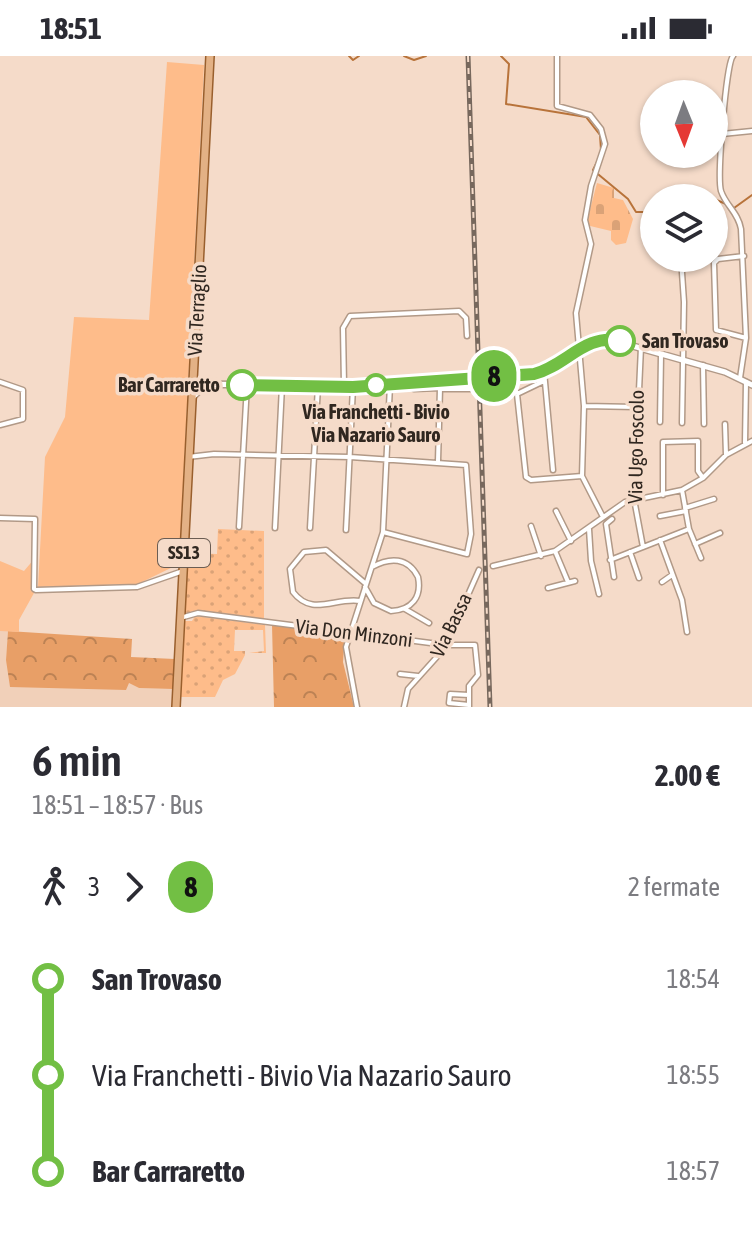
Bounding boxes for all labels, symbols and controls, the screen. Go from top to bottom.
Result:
text: 18:51 [40,11,102,45]
north arrow [640,80,728,168]
map controls [640,80,728,272]
button: layers [640,184,728,272]
street label: Via Terraglio [183,264,210,356]
marker: San Trovaso [605,326,635,356]
place label: San Trovaso [642,329,729,352]
line badge: 8 [468,350,520,402]
text: 8 [487,360,501,392]
marker: Bar Carraretto [227,370,257,400]
place label: Bar Carraretto [118,373,220,396]
marker: Via Franchetti - Bivio Via Nazario Sauro [365,374,387,396]
street label: Via Ugo Foscolo [623,390,648,504]
place label: Via Franchetti - Bivio Via Nazario Sauro [301,400,450,446]
road number: SS13 [158,539,210,567]
street label: Via Bassa [425,589,476,661]
street label: Via Don Minzoni [294,614,414,651]
text: 6 min [32,735,122,785]
text: 2.00 € [655,758,720,792]
text: 18:51 – 18:57 · Bus [32,790,203,820]
icon: walk [32,865,76,909]
icon: forward [112,865,156,909]
text: 8 [184,871,197,903]
text: 3 [88,872,100,902]
text: 2 fermate [628,872,720,902]
text: San Trovaso [92,962,222,996]
text: 18:54 [666,964,720,994]
text: Via Franchetti - Bivio Via Nazario Sauro [92,1058,512,1092]
text: 18:55 [666,1060,720,1090]
text: Bar Carraretto [92,1154,245,1188]
text: 18:57 [666,1156,720,1186]

